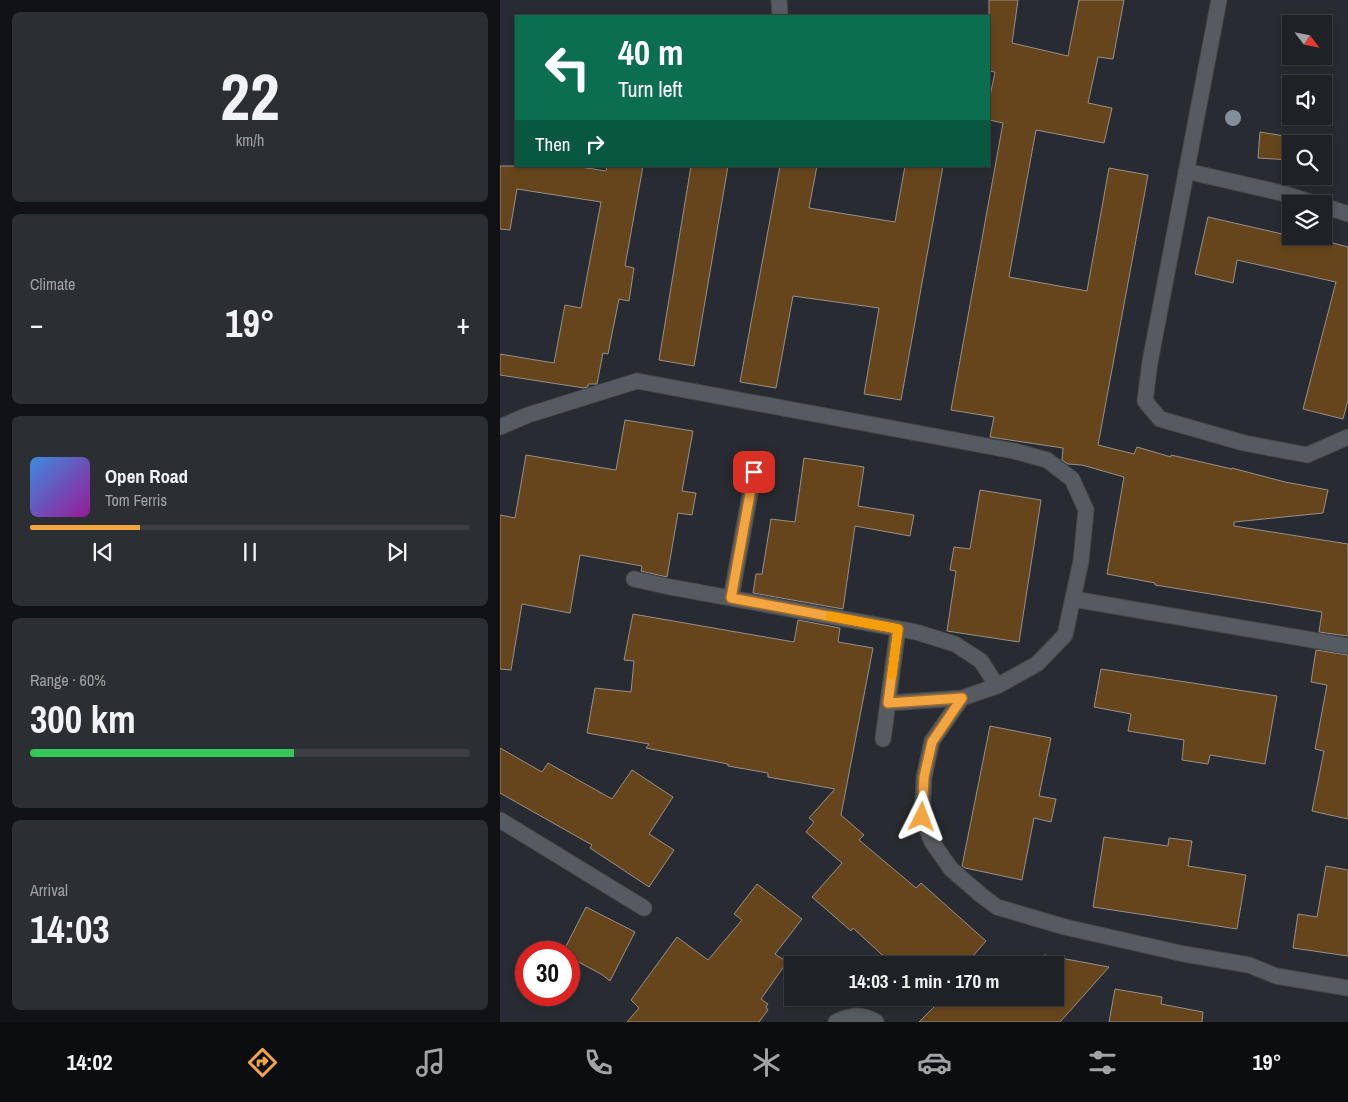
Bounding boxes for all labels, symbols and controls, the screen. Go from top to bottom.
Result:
north arrow [1282,15,1332,65]
map controls [1282,15,1332,245]
text: 40 m [618,29,683,76]
icon: left [535,35,600,100]
text: 22 [220,53,280,140]
text: Turn left [618,74,683,104]
button: sound [1282,75,1332,125]
text: km/h [236,129,264,151]
icon: right [581,130,609,158]
text: Then [535,131,571,157]
button: search [1282,135,1332,185]
button: layers [1282,195,1332,245]
text: Climate [30,273,75,295]
text: 19° [225,298,275,349]
text: − [30,305,43,343]
text: + [457,305,470,343]
pin [733,451,775,493]
icon: arrive [740,458,768,486]
text: Open Road [105,463,188,489]
text: Tom Ferris [105,489,167,511]
icon: previous [89,538,117,566]
icon: pause [236,538,264,566]
icon: next [383,538,411,566]
text: Range · 60% [30,669,106,691]
text: 300 km [30,694,136,745]
position arrow [895,790,947,842]
text: Arrival [30,879,68,901]
text: 14:03 [30,904,110,955]
speed limit sign: 30 [515,941,580,1006]
text: 14:03 · 1 min · 170 m [849,968,999,994]
icon: directions [245,1045,280,1080]
icon: music [413,1045,448,1080]
icon: phone [581,1045,616,1080]
icon: climate [749,1045,784,1080]
icon: car [917,1045,952,1080]
icon: filters [1085,1045,1120,1080]
text: 14:02 [66,1047,113,1077]
text: 19° [1253,1047,1281,1077]

